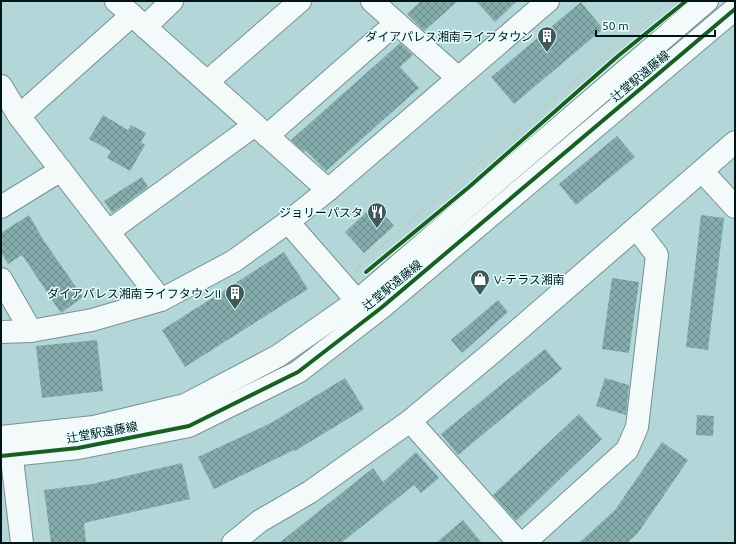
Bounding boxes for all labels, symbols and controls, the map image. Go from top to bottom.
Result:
scale bar [596,12,715,38]
text: 50 m [602,19,629,32]
building icon: ダイアパレス湘南ライフタウン [536,25,558,53]
place label: ダイアパレス湘南ライフタウン [365,30,533,43]
street label: 辻堂駅遠藤線 [608,48,672,104]
restaurant icon: ジョリーパスタ [366,201,388,229]
place label: ジョリーパスタ [279,206,363,219]
street label: 辻堂駅遠藤線 [360,257,424,313]
shop icon: V-テラス湘南 [469,268,491,296]
place label: V-テラス湘南 [494,273,565,286]
building icon: ダイアパレス湘南ライフタウンII [224,282,246,310]
place label: ダイアパレス湘南ライフタウンII [47,287,221,300]
street label: 辻堂駅遠藤線 [65,419,139,445]

